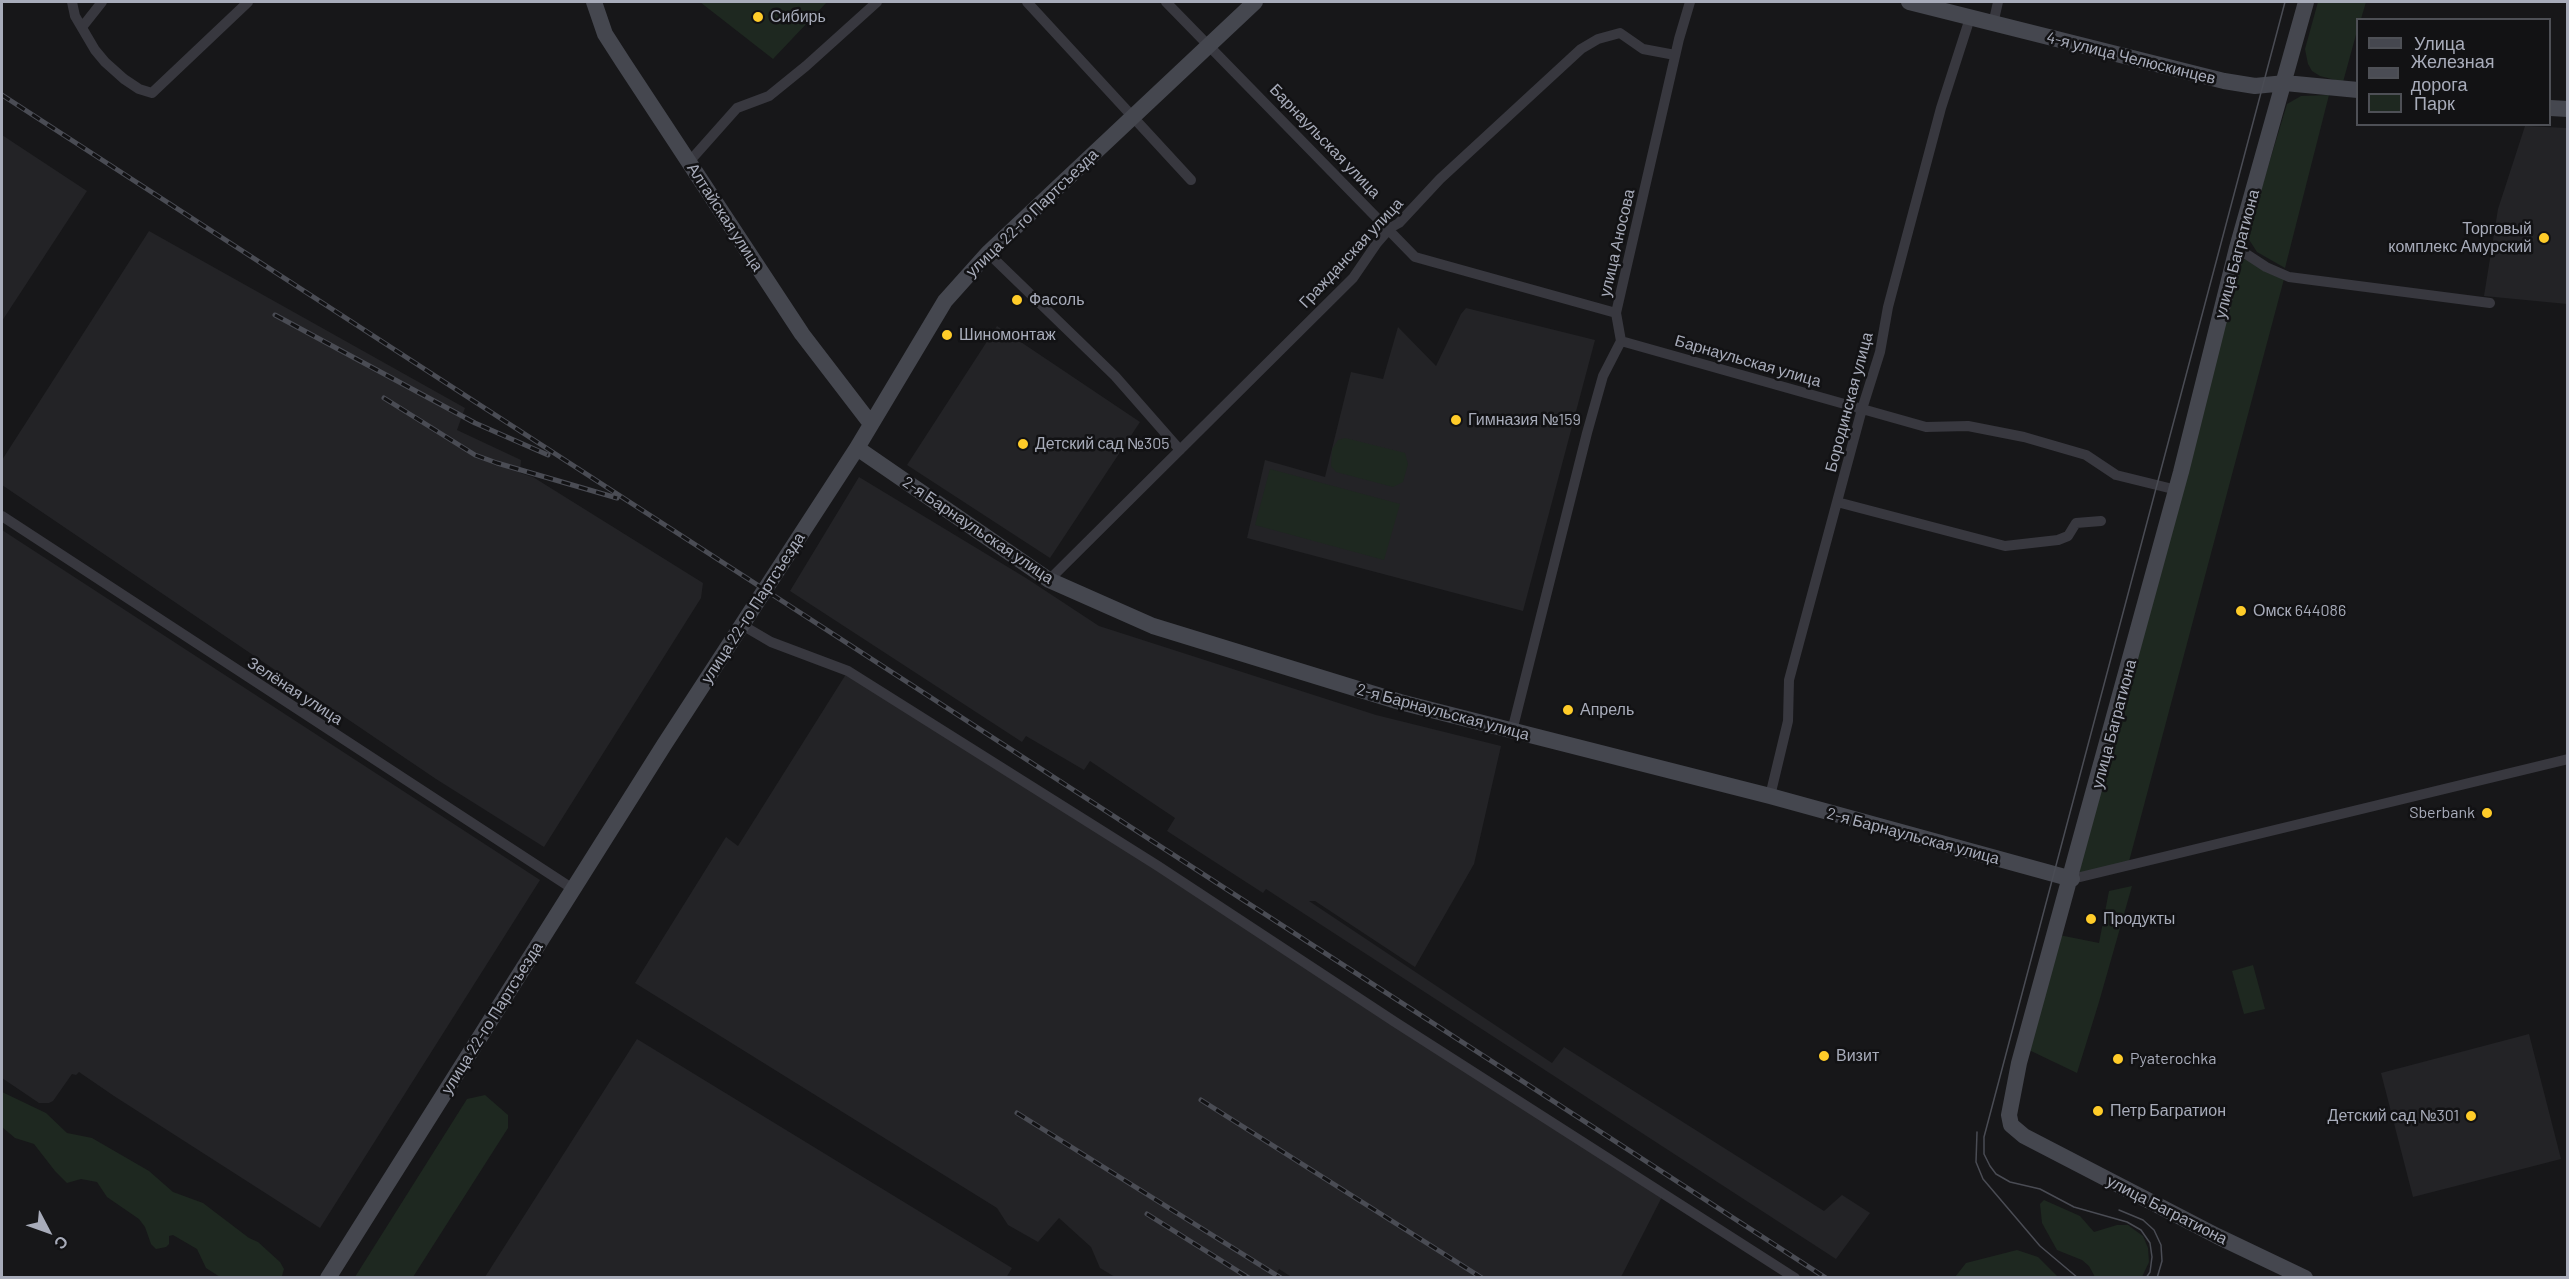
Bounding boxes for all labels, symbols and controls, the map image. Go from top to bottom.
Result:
place label: Сибирь [770,7,826,27]
marker: Сибирь [751,10,765,24]
legend [2356,18,2551,126]
street label: 4-я улица Челюскинцев [2044,28,2218,88]
text: Улица [2414,32,2465,54]
text: Железная дорога [2411,50,2495,95]
street label: Барнаульская улица [1266,80,1384,202]
text: Парк [2414,92,2455,114]
street label: улица 22-го Партсъезда [962,145,1102,281]
street label: Алтайская улица [683,159,767,275]
street label: улица Аносова [1595,187,1639,299]
street label: улица Багратиона [2211,187,2263,321]
street label: Гражданская улица [1295,194,1407,312]
place label: Торговый комплекс Амурский [2388,219,2532,257]
marker: Торговый комплекс Амурский [2537,231,2551,245]
place label: Фасоль [1029,290,1084,310]
marker: Фасоль [1010,293,1024,307]
place label: Шиномонтаж [959,325,1056,345]
marker: Шиномонтаж [940,328,954,342]
street label: Бородинская улица [1821,330,1877,474]
street label: Барнаульская улица [1673,331,1823,391]
place label: Гимназия №159 [1468,410,1581,430]
marker: Гимназия №159 [1449,413,1463,427]
place label: Детский сад №305 [1035,434,1170,454]
marker: Детский сад №305 [1016,437,1030,451]
street label: 2-я Барнаульская улица [899,472,1057,588]
street label: улица 22-го Партсъезда [697,529,809,687]
place label: Омск 644086 [2253,601,2346,621]
marker: Омск 644086 [2234,604,2248,618]
street label: Зелёная улица [244,653,346,729]
street label: улица Багратиона [2088,657,2140,791]
street label: 2-я Барнаульская улица [1355,680,1531,744]
place label: Апрель [1580,700,1634,720]
marker: Апрель [1561,703,1575,717]
place label: Sberbank [2409,803,2475,823]
street label: 2-я Барнаульская улица [1825,804,2001,868]
marker: Sberbank [2480,806,2494,820]
place label: Продукты [2103,909,2175,929]
marker: Продукты [2084,912,2098,926]
street label: улица 22-го Партсъезда [437,938,547,1098]
place label: Визит [1836,1046,1879,1066]
marker: Визит [1817,1049,1831,1063]
place label: Pyaterochka [2130,1049,2216,1069]
marker: Pyaterochka [2111,1052,2125,1066]
place label: Петр Багратион [2110,1101,2226,1121]
marker: Петр Багратион [2091,1104,2105,1118]
place label: Детский сад №301 [2328,1106,2459,1126]
marker: Детский сад №301 [2464,1109,2478,1123]
street label: улица Багратиона [2103,1171,2231,1249]
north arrow [18,1201,78,1261]
text: С [51,1233,73,1254]

